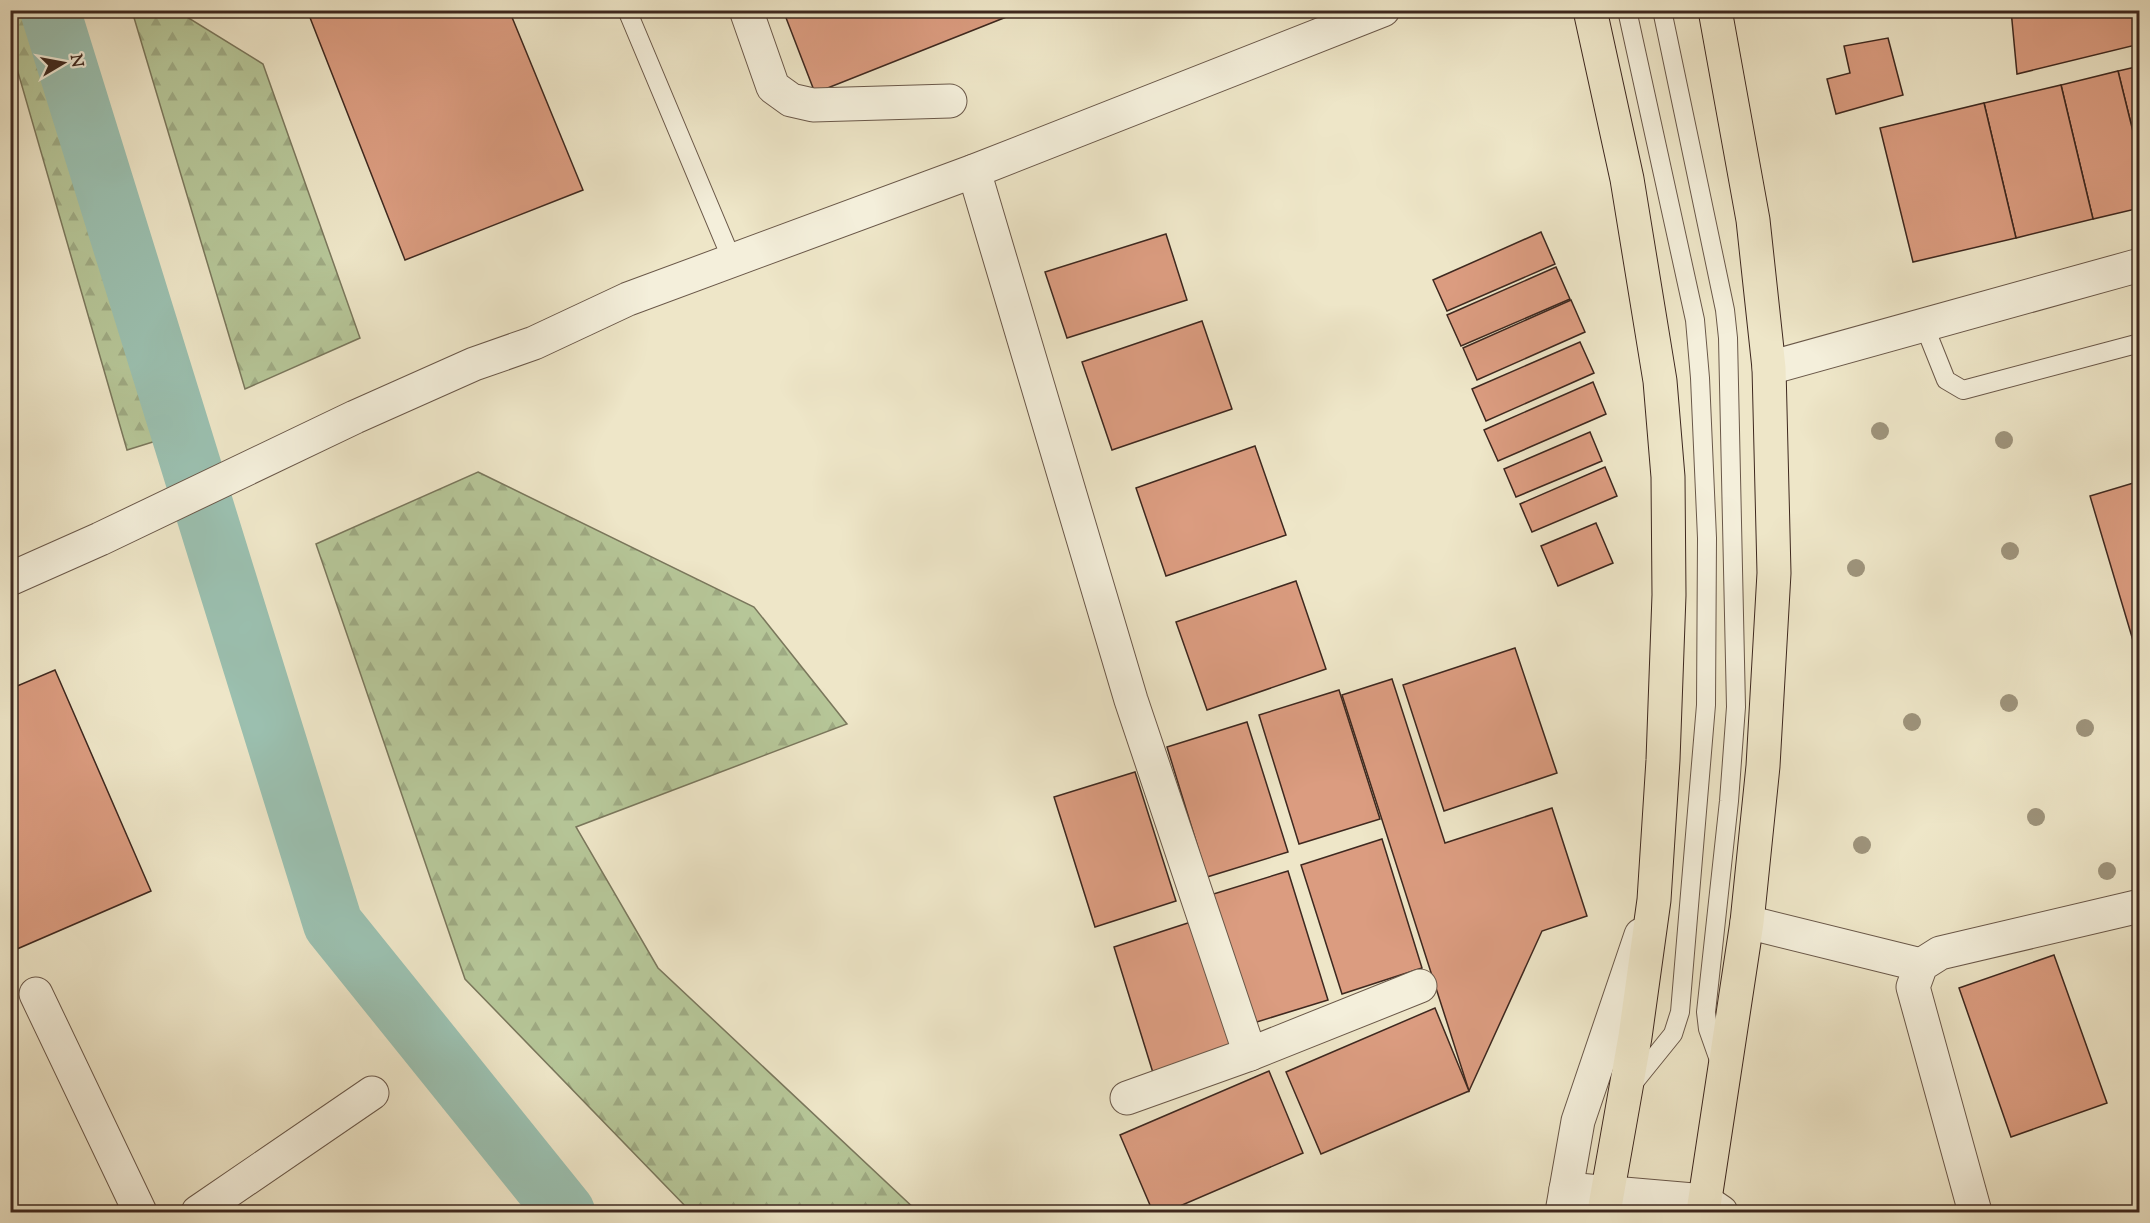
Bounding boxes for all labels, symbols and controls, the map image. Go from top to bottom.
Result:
north arrow [33,33,93,93]
text: N [63,53,88,69]

